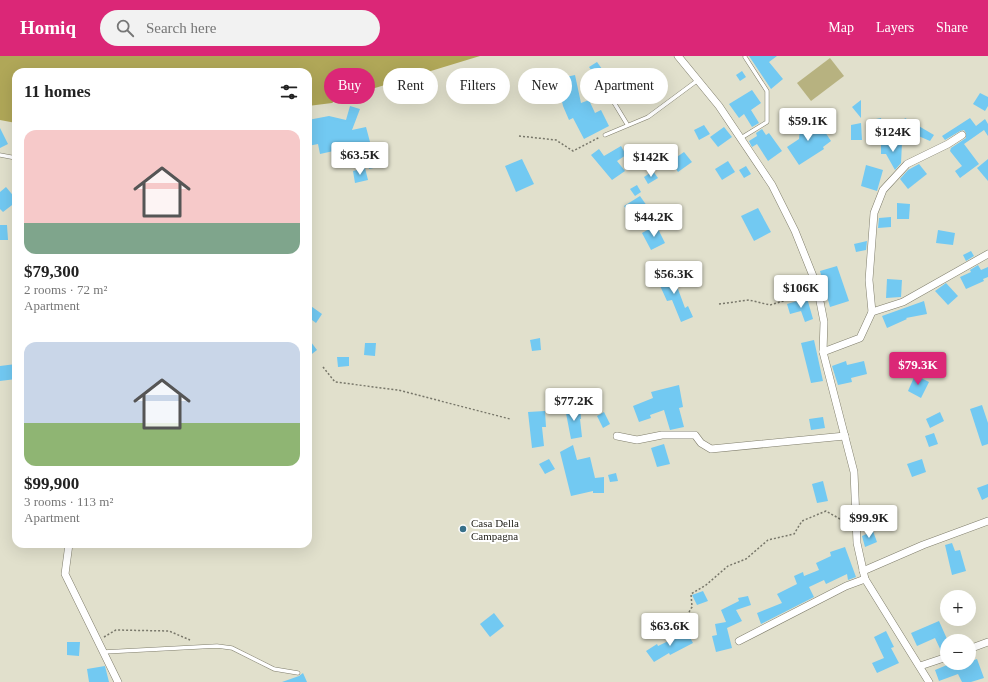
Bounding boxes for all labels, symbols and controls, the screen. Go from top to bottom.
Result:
search box [100,10,380,46]
text: Homiq [20,17,76,38]
icon: search [114,17,136,39]
text: Search here [146,20,216,36]
text: Map [828,20,854,35]
text: Layers [876,20,914,35]
text: Share [936,20,968,35]
chip: Buy [324,68,375,104]
chip: Rent [383,68,438,104]
chip: Filters [446,68,510,104]
chip: New [518,68,572,104]
chip: Apartment [580,68,668,104]
icon: filters [278,81,300,103]
text: 11 homes [24,82,91,101]
pin: $59.1K [775,108,841,142]
text: $59.1K [788,113,828,128]
pin: $124K [865,119,921,153]
text: $124K [875,124,911,139]
pin: $63.5K [327,142,393,176]
pin: $142K [623,144,679,178]
text: $63.5K [340,147,380,162]
text: $142K [633,149,669,164]
icon: home [126,156,198,228]
pin: $44.2K [621,204,687,238]
text: $44.2K [634,209,674,224]
pin: $56.3K [641,261,707,295]
text: $79,300 [24,262,79,281]
text: $56.3K [654,266,694,281]
pin: $106K [773,275,829,309]
text: $106K [783,280,819,295]
text: 2 rooms · 72 m² [24,282,107,297]
text: Apartment [24,298,80,313]
pin: $79.3K [885,352,951,386]
text: $79.3K [898,357,938,372]
icon: home [126,368,198,440]
pin: $77.2K [541,388,607,422]
text: $77.2K [554,393,594,408]
text: $99,900 [24,474,79,493]
text: 3 rooms · 113 m² [24,494,113,509]
pin: $99.9K [836,505,902,539]
text: Apartment [24,510,80,525]
text: $99.9K [849,510,889,525]
place label: Casa Della Campagna [471,517,519,542]
marker: Casa Della Campagna [458,524,468,534]
map controls [940,590,976,670]
button: + [940,590,976,626]
pin: $63.6K [637,613,703,647]
text: $63.6K [650,618,690,633]
button: − [940,634,976,670]

